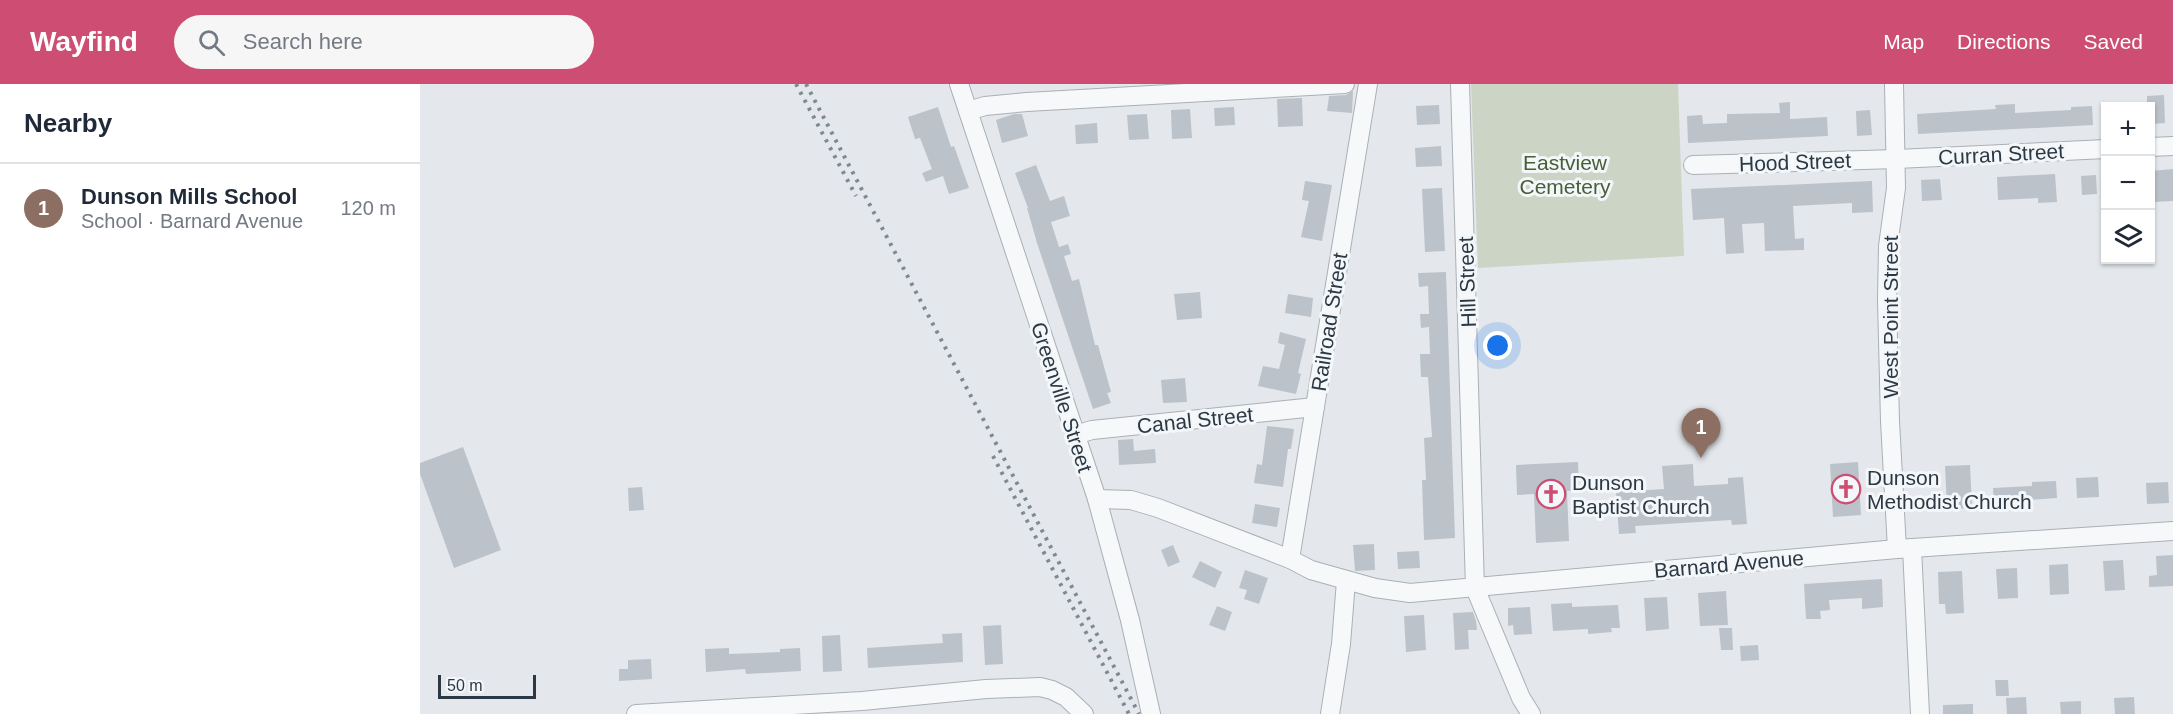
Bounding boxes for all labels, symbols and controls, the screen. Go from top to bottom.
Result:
search box [174,15,594,69]
text: Wayfind [30,26,138,57]
icon: search [195,26,228,59]
text: Search here [243,29,363,54]
text: Map [1883,30,1924,53]
text: Directions [1957,30,2050,53]
text: Saved [2083,30,2143,53]
map controls [2101,102,2155,264]
button: + [2101,102,2155,156]
text: Nearby [24,108,112,138]
street label: Curran Street [1937,139,2065,169]
street label: Hood Street [1739,149,1852,175]
park label: Eastview Cemetery [1519,151,1611,198]
button: − [2101,156,2155,210]
text: Dunson Mills School [81,184,297,209]
text: 1 [38,197,49,219]
text: 120 m [340,197,396,219]
text: School · Barnard Avenue [81,210,303,232]
button: layers [2101,210,2155,264]
street label: West Point Street [1879,235,1902,399]
street label: Hill Street [1454,236,1480,328]
street label: Railroad Street [1307,251,1351,393]
street label: Greenville Street [1027,319,1097,475]
your location [1483,331,1512,360]
street label: Canal Street [1136,402,1254,438]
pin: 1 [1682,408,1720,458]
place label: Dunson Methodist Church [1867,466,2032,513]
place label: Dunson Baptist Church [1572,471,1710,518]
church icon: Dunson Methodist Church [1830,473,1862,505]
church icon: Dunson Baptist Church [1535,478,1567,510]
street label: Barnard Avenue [1653,546,1805,582]
scale bar [438,672,536,700]
text: 50 m [447,677,483,694]

